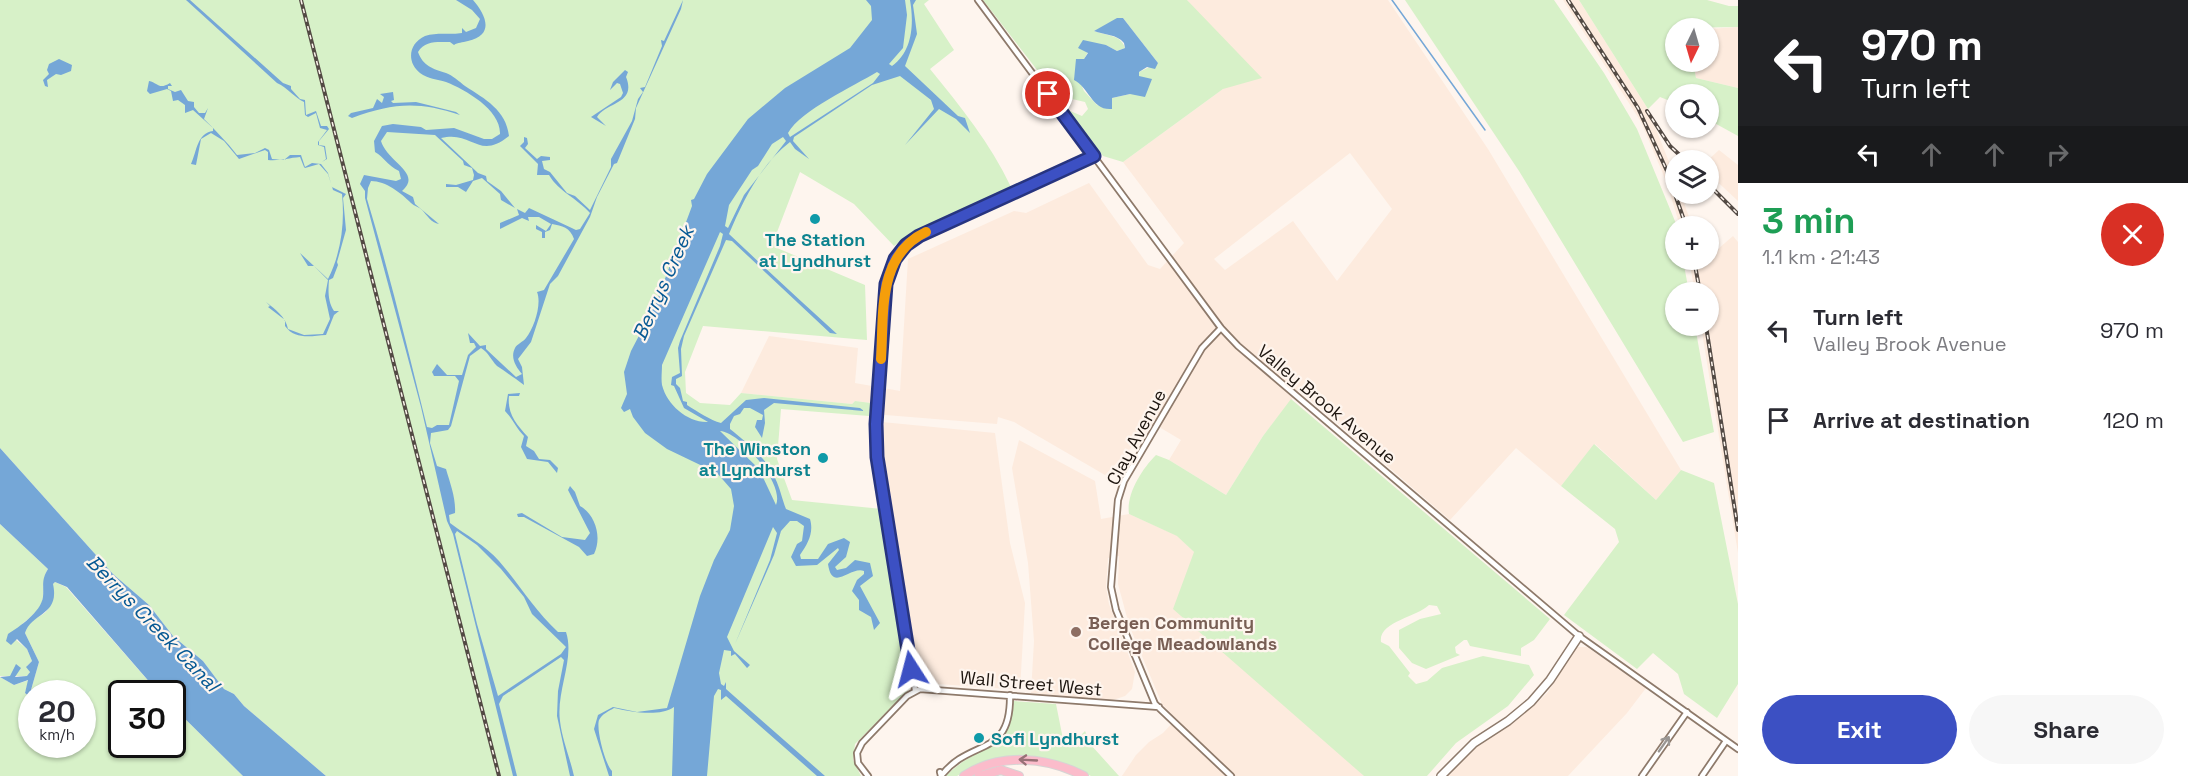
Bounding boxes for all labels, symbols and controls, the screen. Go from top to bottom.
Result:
north arrow [1665,18,1719,72]
map controls [1665,18,1719,336]
text: 970 m [1861,19,1983,72]
icon: left [1762,24,1840,102]
pin [1022,68,1073,119]
text: Turn left [1861,71,1971,106]
icon: arrive [1031,77,1064,110]
button: search [1665,84,1719,138]
icon: left [1852,138,1885,171]
icon: ahead [1915,138,1948,171]
icon: ahead [1978,138,2011,171]
icon: right [2041,138,2074,171]
button: layers [1665,150,1719,204]
text: 3 min [1762,198,1856,244]
button: close [2101,203,2164,266]
marker: The Station at Lyndhurst [808,212,822,226]
button: + [1665,216,1719,270]
water label: Berrys Creek [626,220,701,344]
place label: The Station at Lyndhurst [759,228,871,272]
text: 1.1 km · 21:43 [1762,244,1880,270]
button: − [1665,282,1719,336]
text: Turn left [1813,303,1903,331]
icon: left [1762,314,1795,347]
text: 970 m [2100,316,2164,344]
text: Valley Brook Avenue [1813,331,2007,357]
street label: Valley Brook Avenue [1253,339,1401,469]
street label: Clay Avenue [1101,385,1171,489]
icon: arrive [1762,404,1795,437]
text: Arrive at destination [1813,406,2030,434]
text: 120 m [2103,406,2164,434]
place label: The Winston at Lyndhurst [699,437,811,481]
marker: The Winston at Lyndhurst [816,451,830,465]
water label: Berrys Creek Canal [81,549,227,699]
place label: Bergen Community College Meadowlands [1088,611,1277,655]
marker: Bergen Community College Meadowlands [1069,625,1083,639]
position arrow [879,637,943,701]
street label: Wall Street West [959,665,1103,701]
speed limit sign: 30 [108,680,186,758]
text: 20 [38,692,76,731]
button: Exit [1762,695,1957,764]
button: Share [1969,695,2164,764]
text: km/h [39,725,75,744]
place label: Sofi Lyndhurst [991,727,1119,750]
marker: Sofi Lyndhurst [972,731,986,745]
one-way arrow [1658,737,1670,753]
one-way arrow [1019,755,1039,766]

